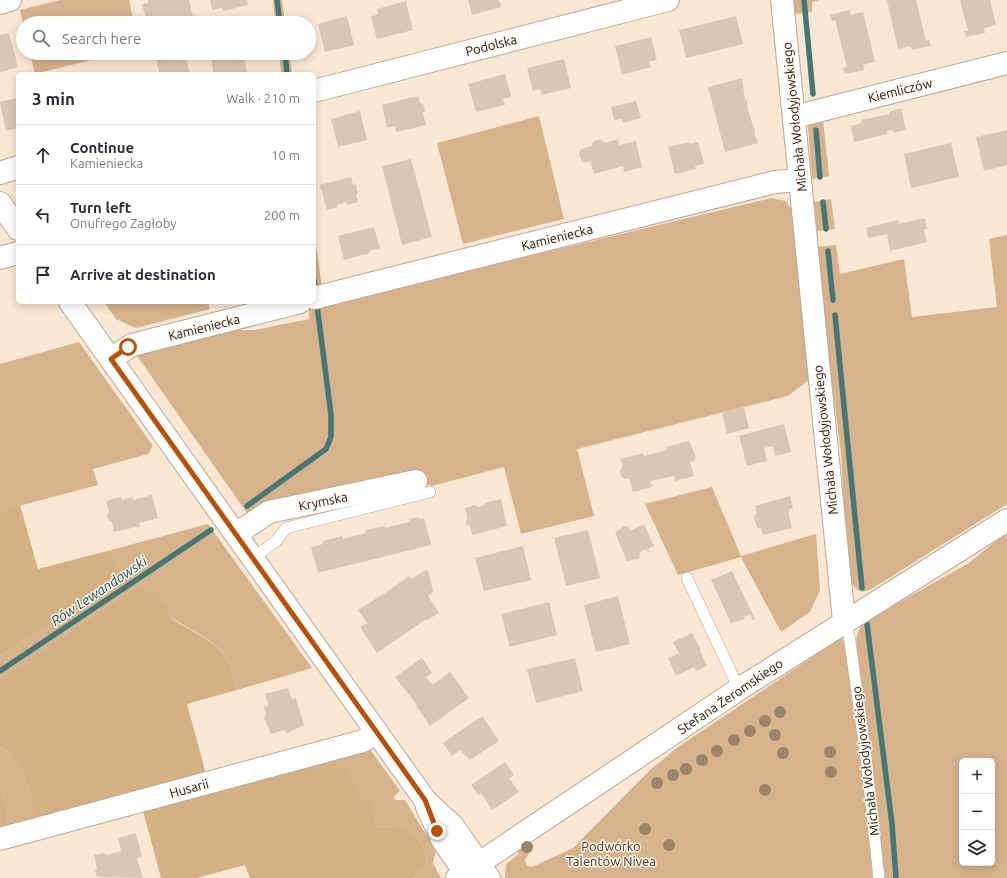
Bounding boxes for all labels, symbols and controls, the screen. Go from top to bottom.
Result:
search box [16,16,316,60]
icon: search [30,27,52,49]
text: Search here [62,30,141,47]
street label: Podolska [464,32,518,58]
street label: Michała Wołodyjowskiego [779,41,809,193]
street label: Kiemliczów [866,75,934,105]
text: 3 min [32,89,75,108]
text: Walk · 210 m [226,91,300,105]
text: Continue [70,139,134,156]
icon: ahead [32,144,54,166]
text: 10 m [271,148,300,162]
text: Kamieniecka [70,156,143,170]
text: Turn left [70,199,131,216]
icon: left [32,204,54,226]
text: 200 m [264,208,300,222]
text: Onufrego Zagłoby [70,216,176,230]
street label: Kamieniecka [520,221,594,253]
icon: arrive [32,264,54,286]
text: Arrive at destination [70,266,216,283]
street label: Kamieniecka [167,311,241,343]
route start [119,338,137,356]
street label: Michała Wołodyjowskiego [810,364,840,516]
street label: Krymska [297,489,349,513]
water label: Rów Lewandowski [48,553,151,629]
street label: Stefana Żeromskiego [674,655,785,736]
street label: Michała Wołodyjowskiego [849,685,881,837]
map controls [959,758,995,866]
button: + [959,758,995,794]
street label: Husarii [168,776,210,800]
button: − [959,794,995,830]
route end [428,822,446,840]
button: layers [959,830,995,866]
park label: Podwórko Talentów Nivea [566,839,656,868]

